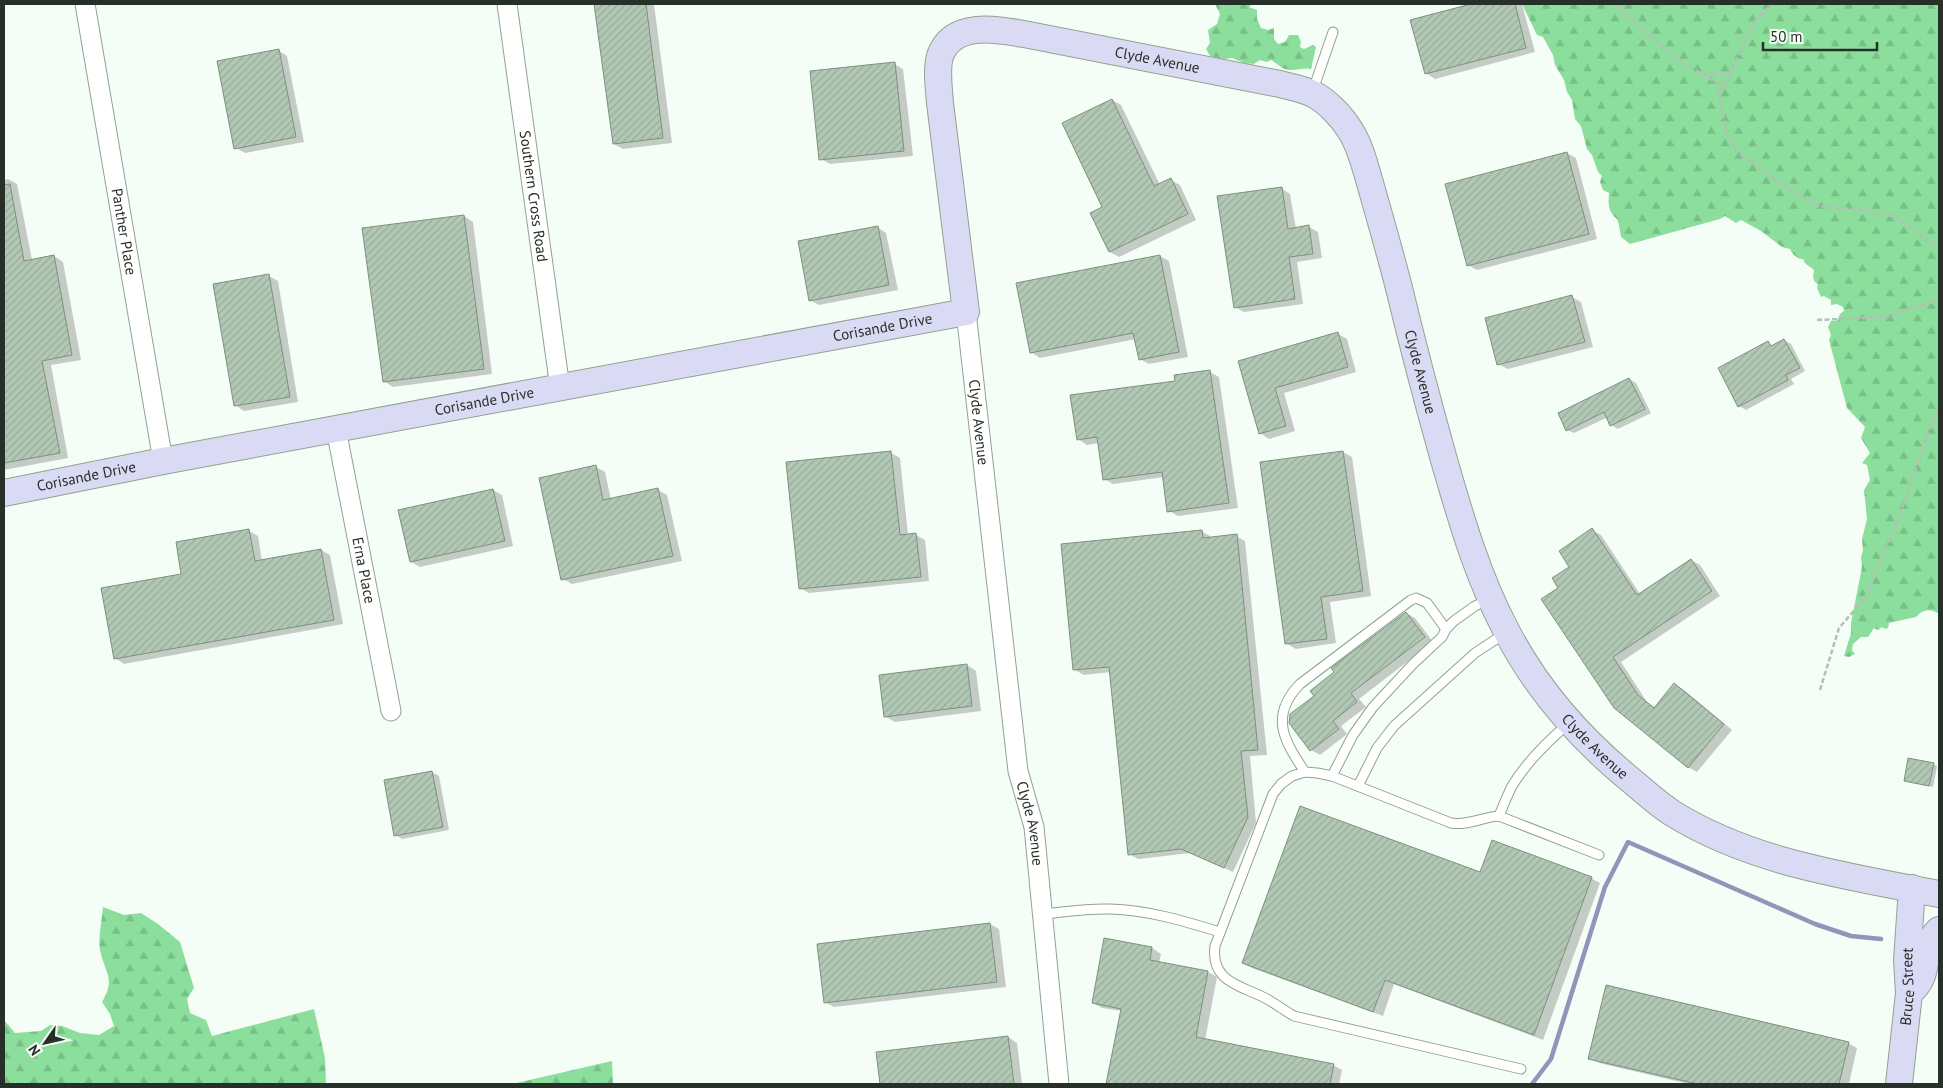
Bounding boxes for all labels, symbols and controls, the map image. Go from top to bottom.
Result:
scale bar [1763,20,1877,52]
text: 50 m [1770,27,1803,46]
street label: Clyde Avenue [1113,42,1201,77]
street label: Southern Cross Road [516,129,552,263]
street label: Panther Place [108,187,141,277]
street label: Corisande Drive [831,308,934,346]
street label: Clyde Avenue [1401,328,1441,416]
street label: Clyde Avenue [965,378,993,466]
street label: Corisande Drive [433,382,535,419]
street label: Corisande Drive [35,457,137,495]
street label: Erna Place [348,535,380,605]
street label: Clyde Avenue [1558,709,1633,783]
street label: Clyde Avenue [1012,779,1048,867]
street label: Bruce Street [1895,947,1918,1027]
north arrow [20,1018,70,1068]
text: N [24,1041,44,1059]

